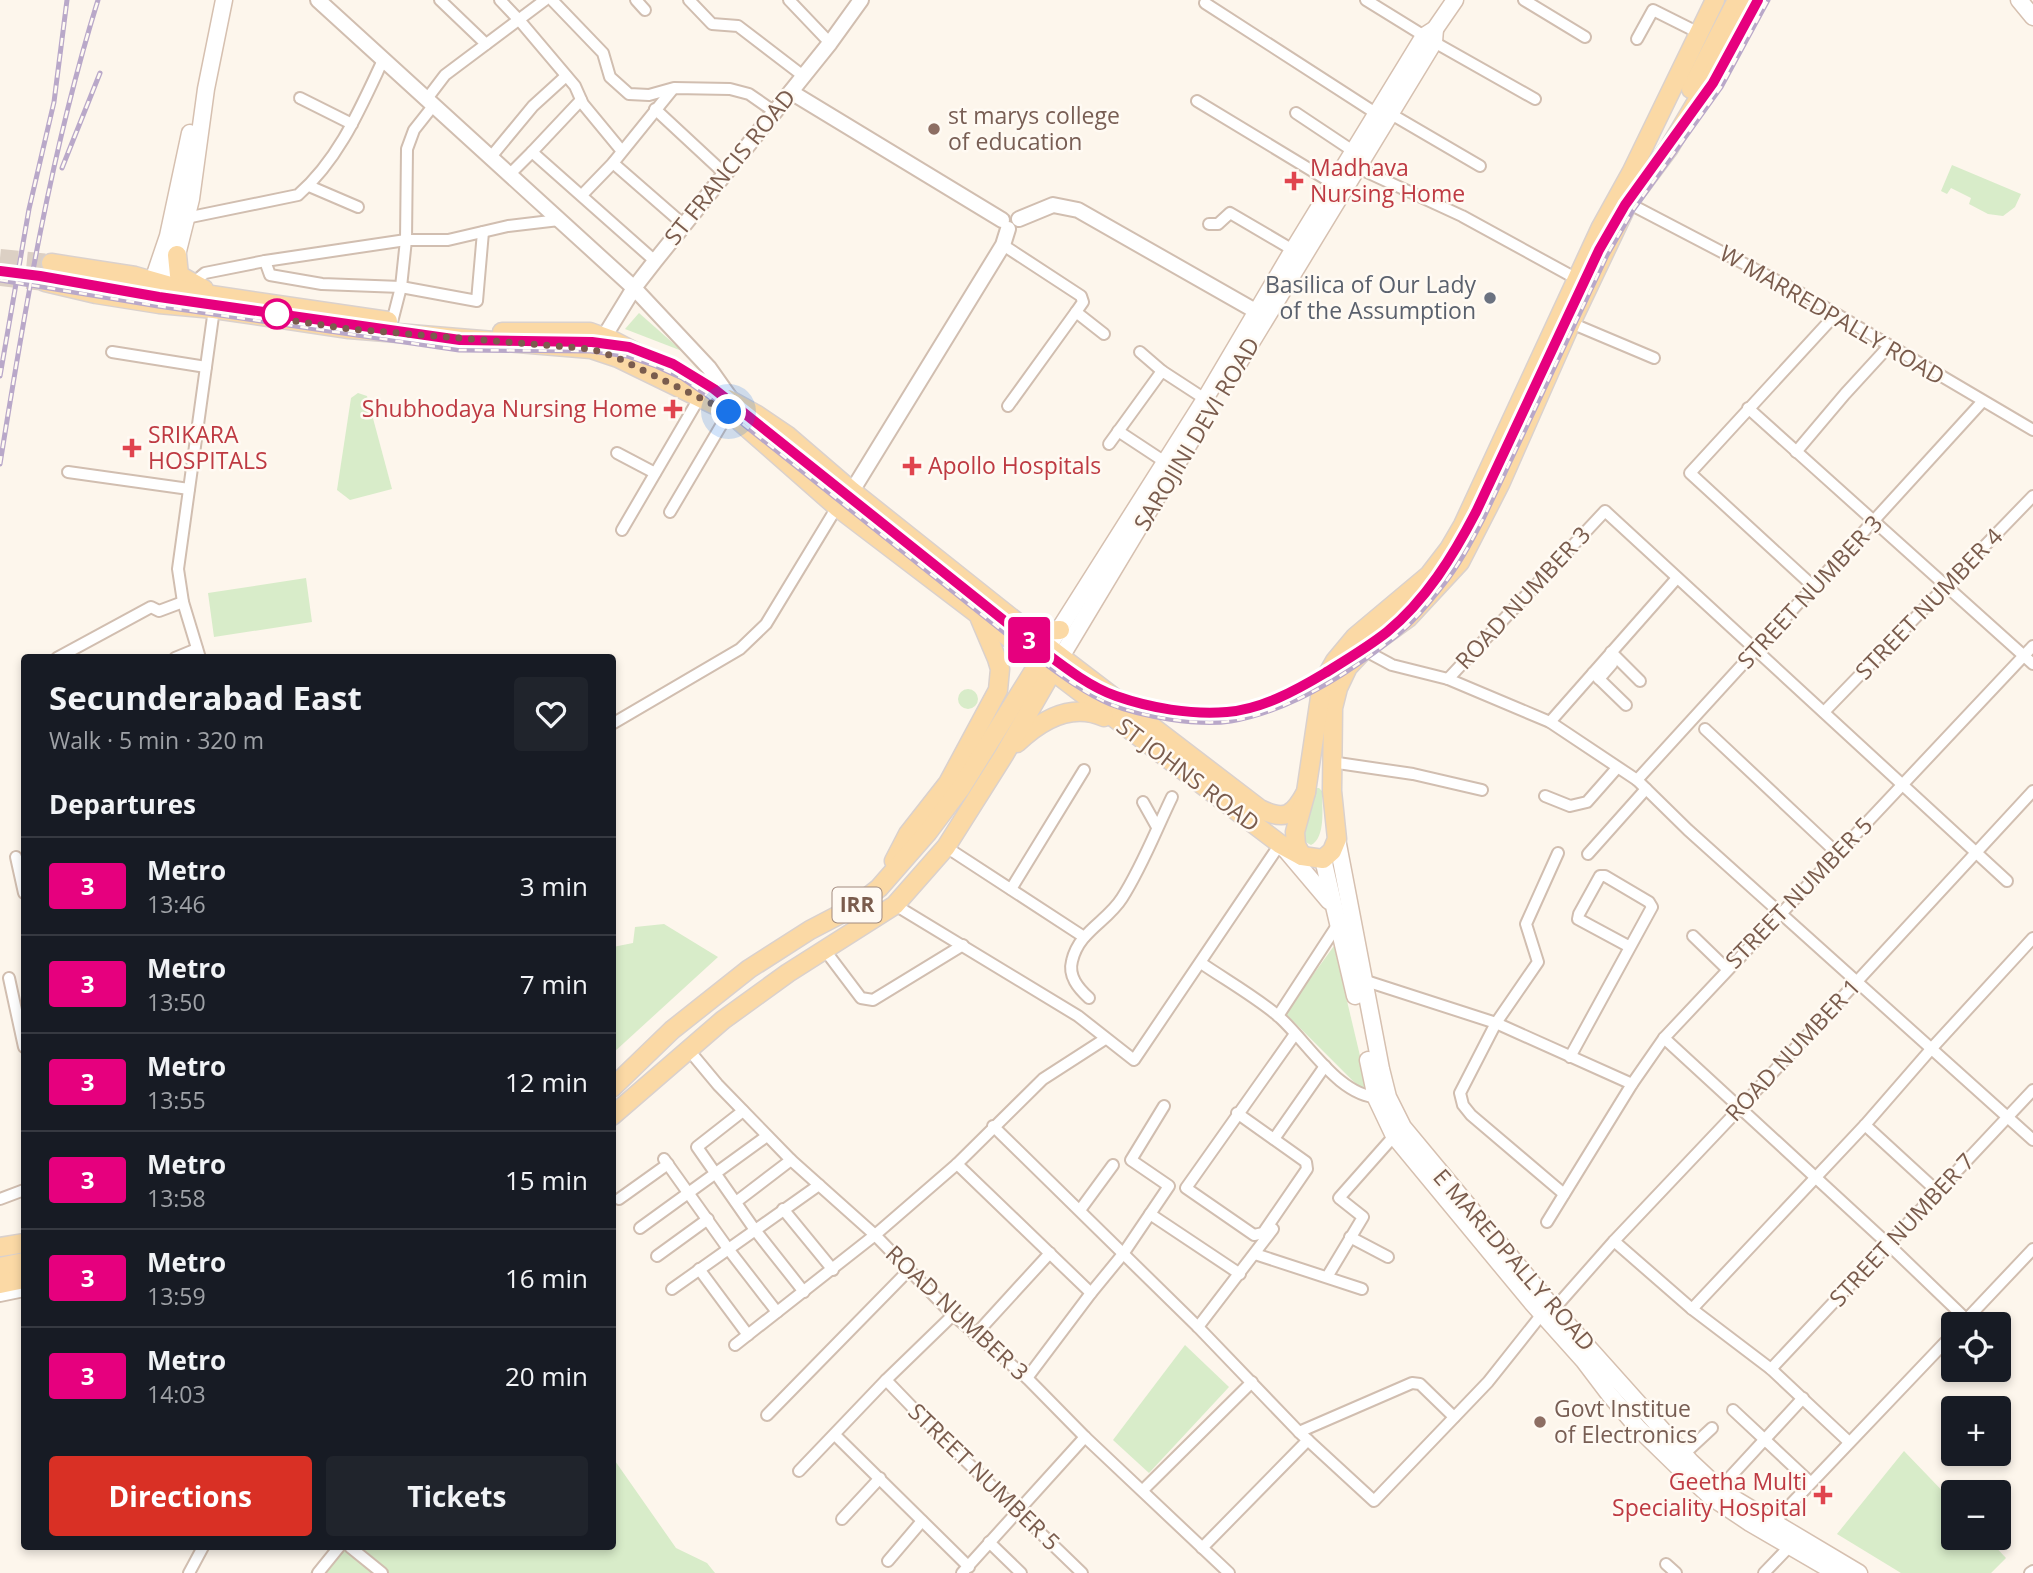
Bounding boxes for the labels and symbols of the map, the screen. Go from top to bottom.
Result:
street label: ST FRANCIS ROAD [656,82,802,251]
place label: st marys college of education [948,99,1120,157]
marker: st marys college of education [926,121,942,137]
place label: Madhava Nursing Home [1310,151,1465,209]
marker: Madhava Nursing Home [1284,171,1304,191]
street label: W MARREDPALLY ROAD [1714,237,1951,392]
place label: Basilica of Our Lady of the Assumption [1265,268,1476,326]
marker: Basilica of Our Lady of the Assumption [1482,290,1498,306]
unlabelled marker [262,299,292,329]
street label: SAROJINI DEVI ROAD [1126,331,1267,536]
place label: Shubhodaya Nursing Home [362,392,657,424]
your location [711,394,746,429]
marker: Shubhodaya Nursing Home [663,399,683,419]
place label: SRIKARA HOSPITALS [148,418,268,476]
marker: SRIKARA HOSPITALS [122,438,142,458]
place label: Apollo Hospitals [928,449,1101,481]
marker: Apollo Hospitals [902,456,922,476]
street label: STREET NUMBER 3 [1730,507,1889,675]
street label: ROAD NUMBER 3 [1447,519,1597,676]
street label: STREET NUMBER 4 [1848,520,2009,686]
line badge: 3 [1006,617,1052,663]
street label: ST JOHNS ROAD [1110,710,1267,839]
street label: STREET NUMBER 5 [1718,809,1879,975]
road number: IRR [832,888,882,922]
street label: ROAD NUMBER 1 [1717,971,1867,1128]
street label: STREET NUMBER 7 [1822,1145,1981,1313]
street label: E MAREDPALLY ROAD [1427,1161,1603,1357]
street label: ROAD NUMBER 3 [879,1237,1036,1387]
place label: Govt Institue of Electronics [1554,1392,1697,1450]
street label: STREET NUMBER 5 [902,1396,1068,1557]
marker: Govt Institue of Electronics [1532,1414,1548,1430]
place label: Geetha Multi Speciality Hospital [1612,1465,1807,1523]
marker: Geetha Multi Speciality Hospital [1813,1485,1833,1505]

